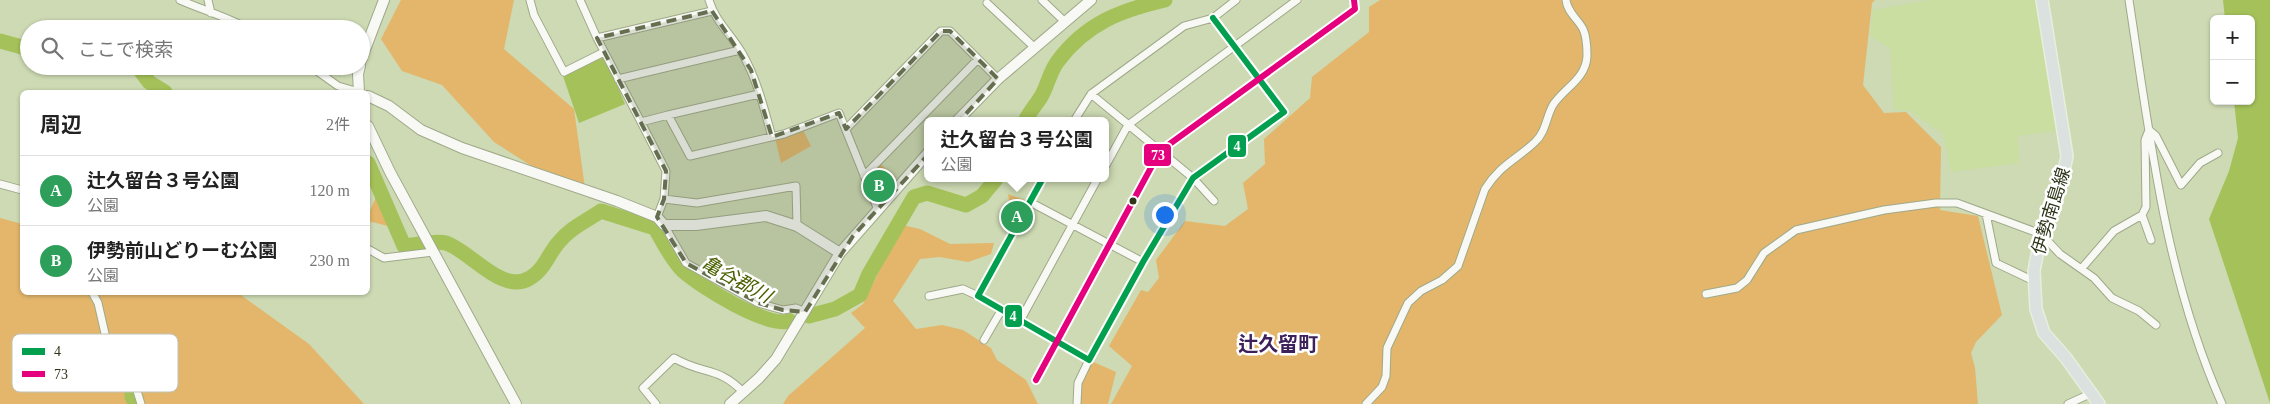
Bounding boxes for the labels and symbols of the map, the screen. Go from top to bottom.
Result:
line badge: 4 [1227,134,1247,158]
text: 4 [1234,139,1241,154]
line badge: 73 [1143,143,1172,167]
text: 73 [1151,148,1165,163]
street label: 伊勢南島線 [2028,165,2074,257]
pin: B [863,167,895,205]
unlabelled marker [1128,196,1138,206]
pin: A [1001,198,1033,236]
your location [1152,202,1178,228]
water label: 亀谷郡川 [698,252,777,308]
line badge: 4 [1004,304,1023,328]
text: 4 [1010,309,1017,324]
district label: 辻久留町 [1238,333,1318,355]
legend [12,334,178,392]
text: 4 [54,344,61,359]
text: 73 [54,367,68,382]

